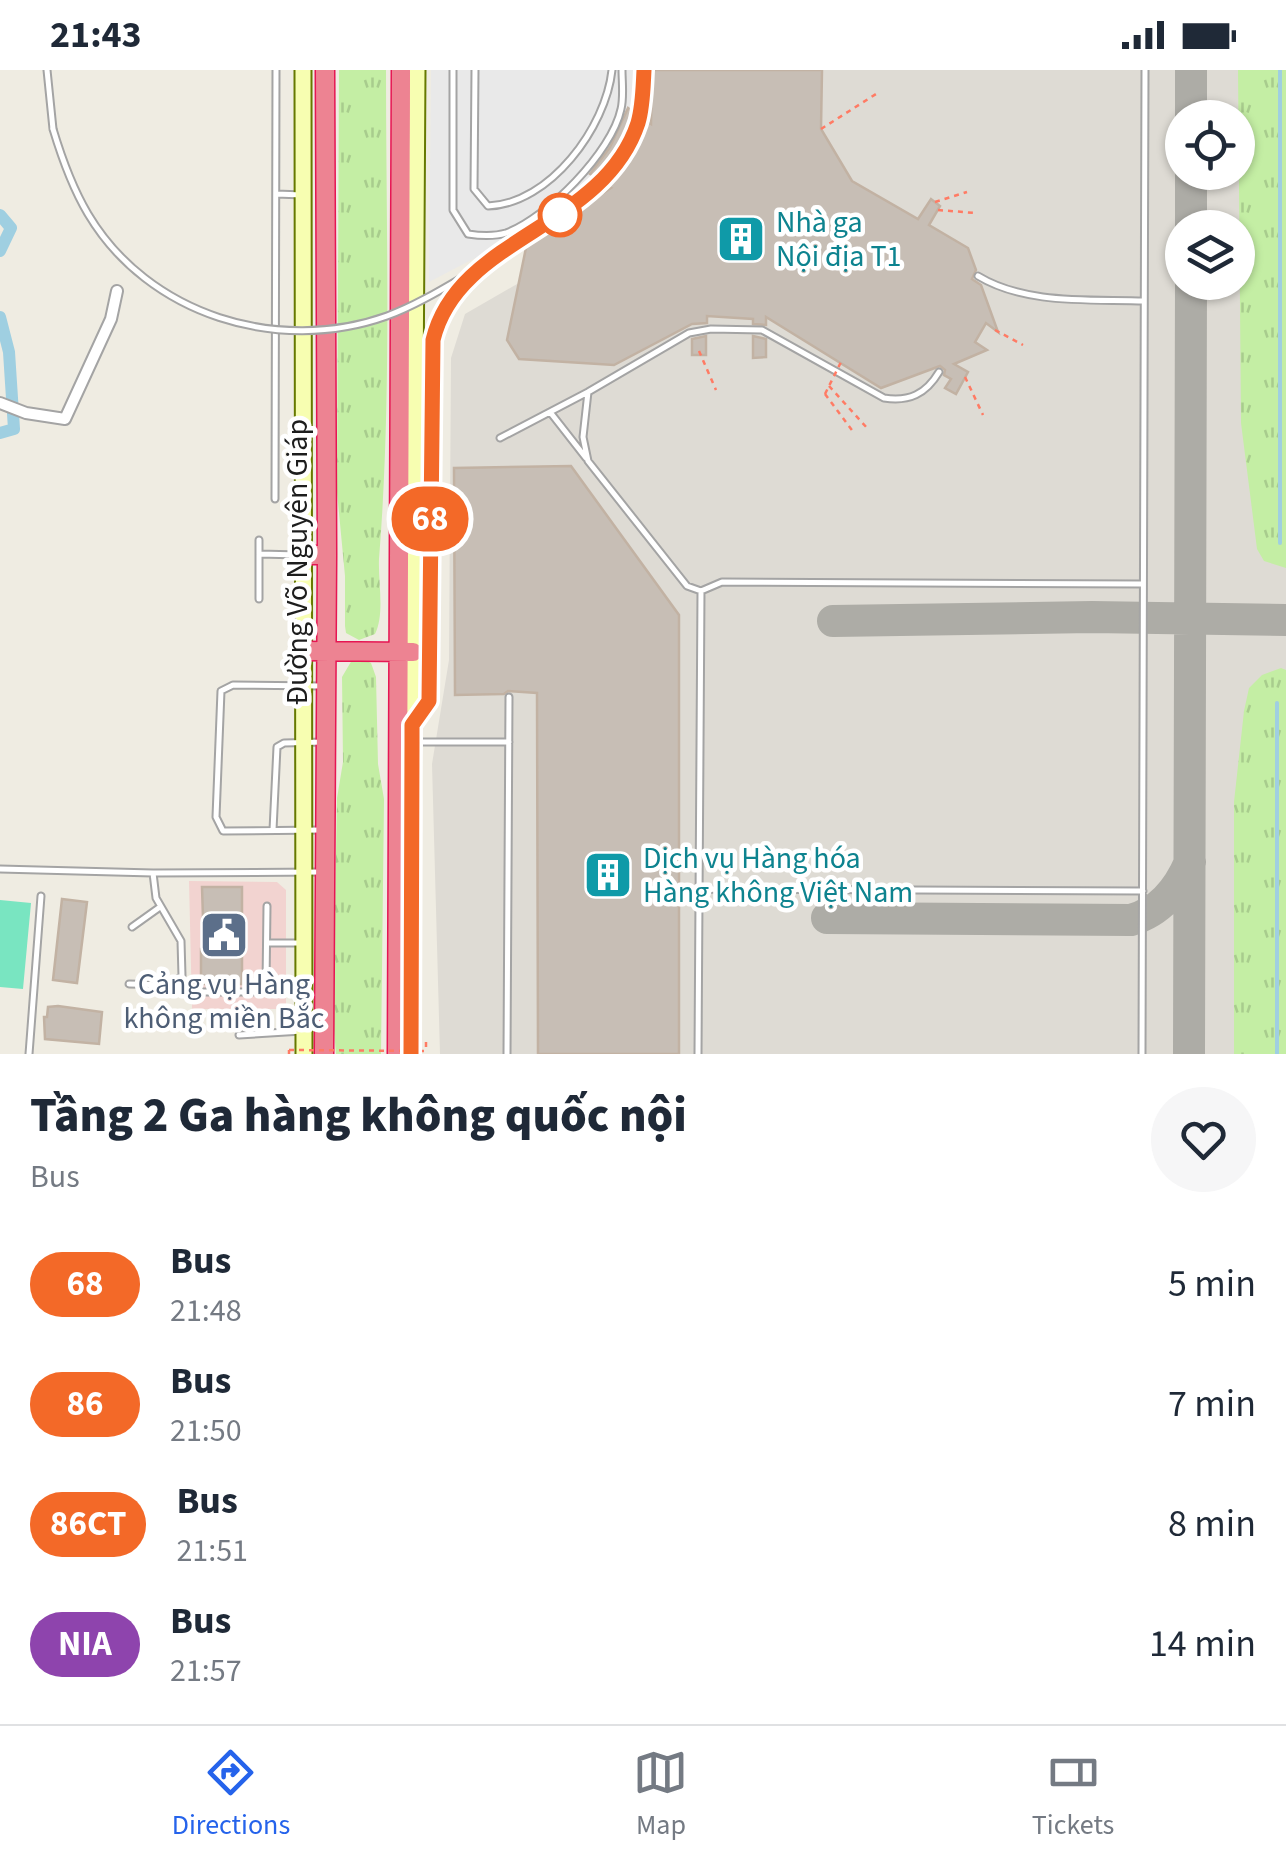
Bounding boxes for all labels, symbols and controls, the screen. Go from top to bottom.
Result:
text: 21:43 [50,8,142,62]
map controls [1165,100,1255,300]
button: locate [1165,100,1255,190]
unlabelled marker [539,194,581,236]
place label: Nhà ga Nội địa T1 [776,201,901,278]
button: layers [1165,210,1255,300]
building icon: Nhà ga Nội địa T1 [715,213,767,265]
street label: Đường Võ Nguyên Giáp [276,419,319,705]
line badge: 68 [385,486,475,552]
text: 68 [412,494,448,544]
place label: Dịch vụ Hàng hóa Hàng không Việt Nam [643,837,913,914]
building icon: Dịch vụ Hàng hóa Hàng không Việt Nam [582,849,634,901]
public building icon: Cảng vụ Hàng không miền Bắc [198,909,250,961]
place label: Cảng vụ Hàng không miền Bắc [124,963,324,1040]
text: Tầng 2 Ga hàng không quốc nội [30,1082,687,1150]
button: heart [1151,1087,1256,1192]
text: Bus [30,1154,80,1200]
text: Bus [170,1234,231,1288]
text: 5 min [1168,1257,1256,1311]
text: 68 [67,1259,103,1309]
text: 21:48 [170,1288,242,1334]
text: Bus [170,1354,231,1408]
text: 7 min [1168,1377,1256,1431]
text: 86 [67,1379,103,1429]
text: 21:50 [170,1408,242,1454]
text: Bus [176,1474,238,1528]
text: 8 min [1168,1497,1256,1551]
text: 86CT [50,1499,126,1549]
text: 21:51 [176,1528,248,1574]
text: Bus [170,1594,231,1648]
text: 14 min [1149,1617,1256,1671]
text: NIA [58,1619,112,1669]
text: 21:57 [170,1648,242,1694]
tab: Directions [172,1745,290,1845]
tab: Map [633,1745,688,1845]
tab: Tickets [1032,1745,1114,1845]

